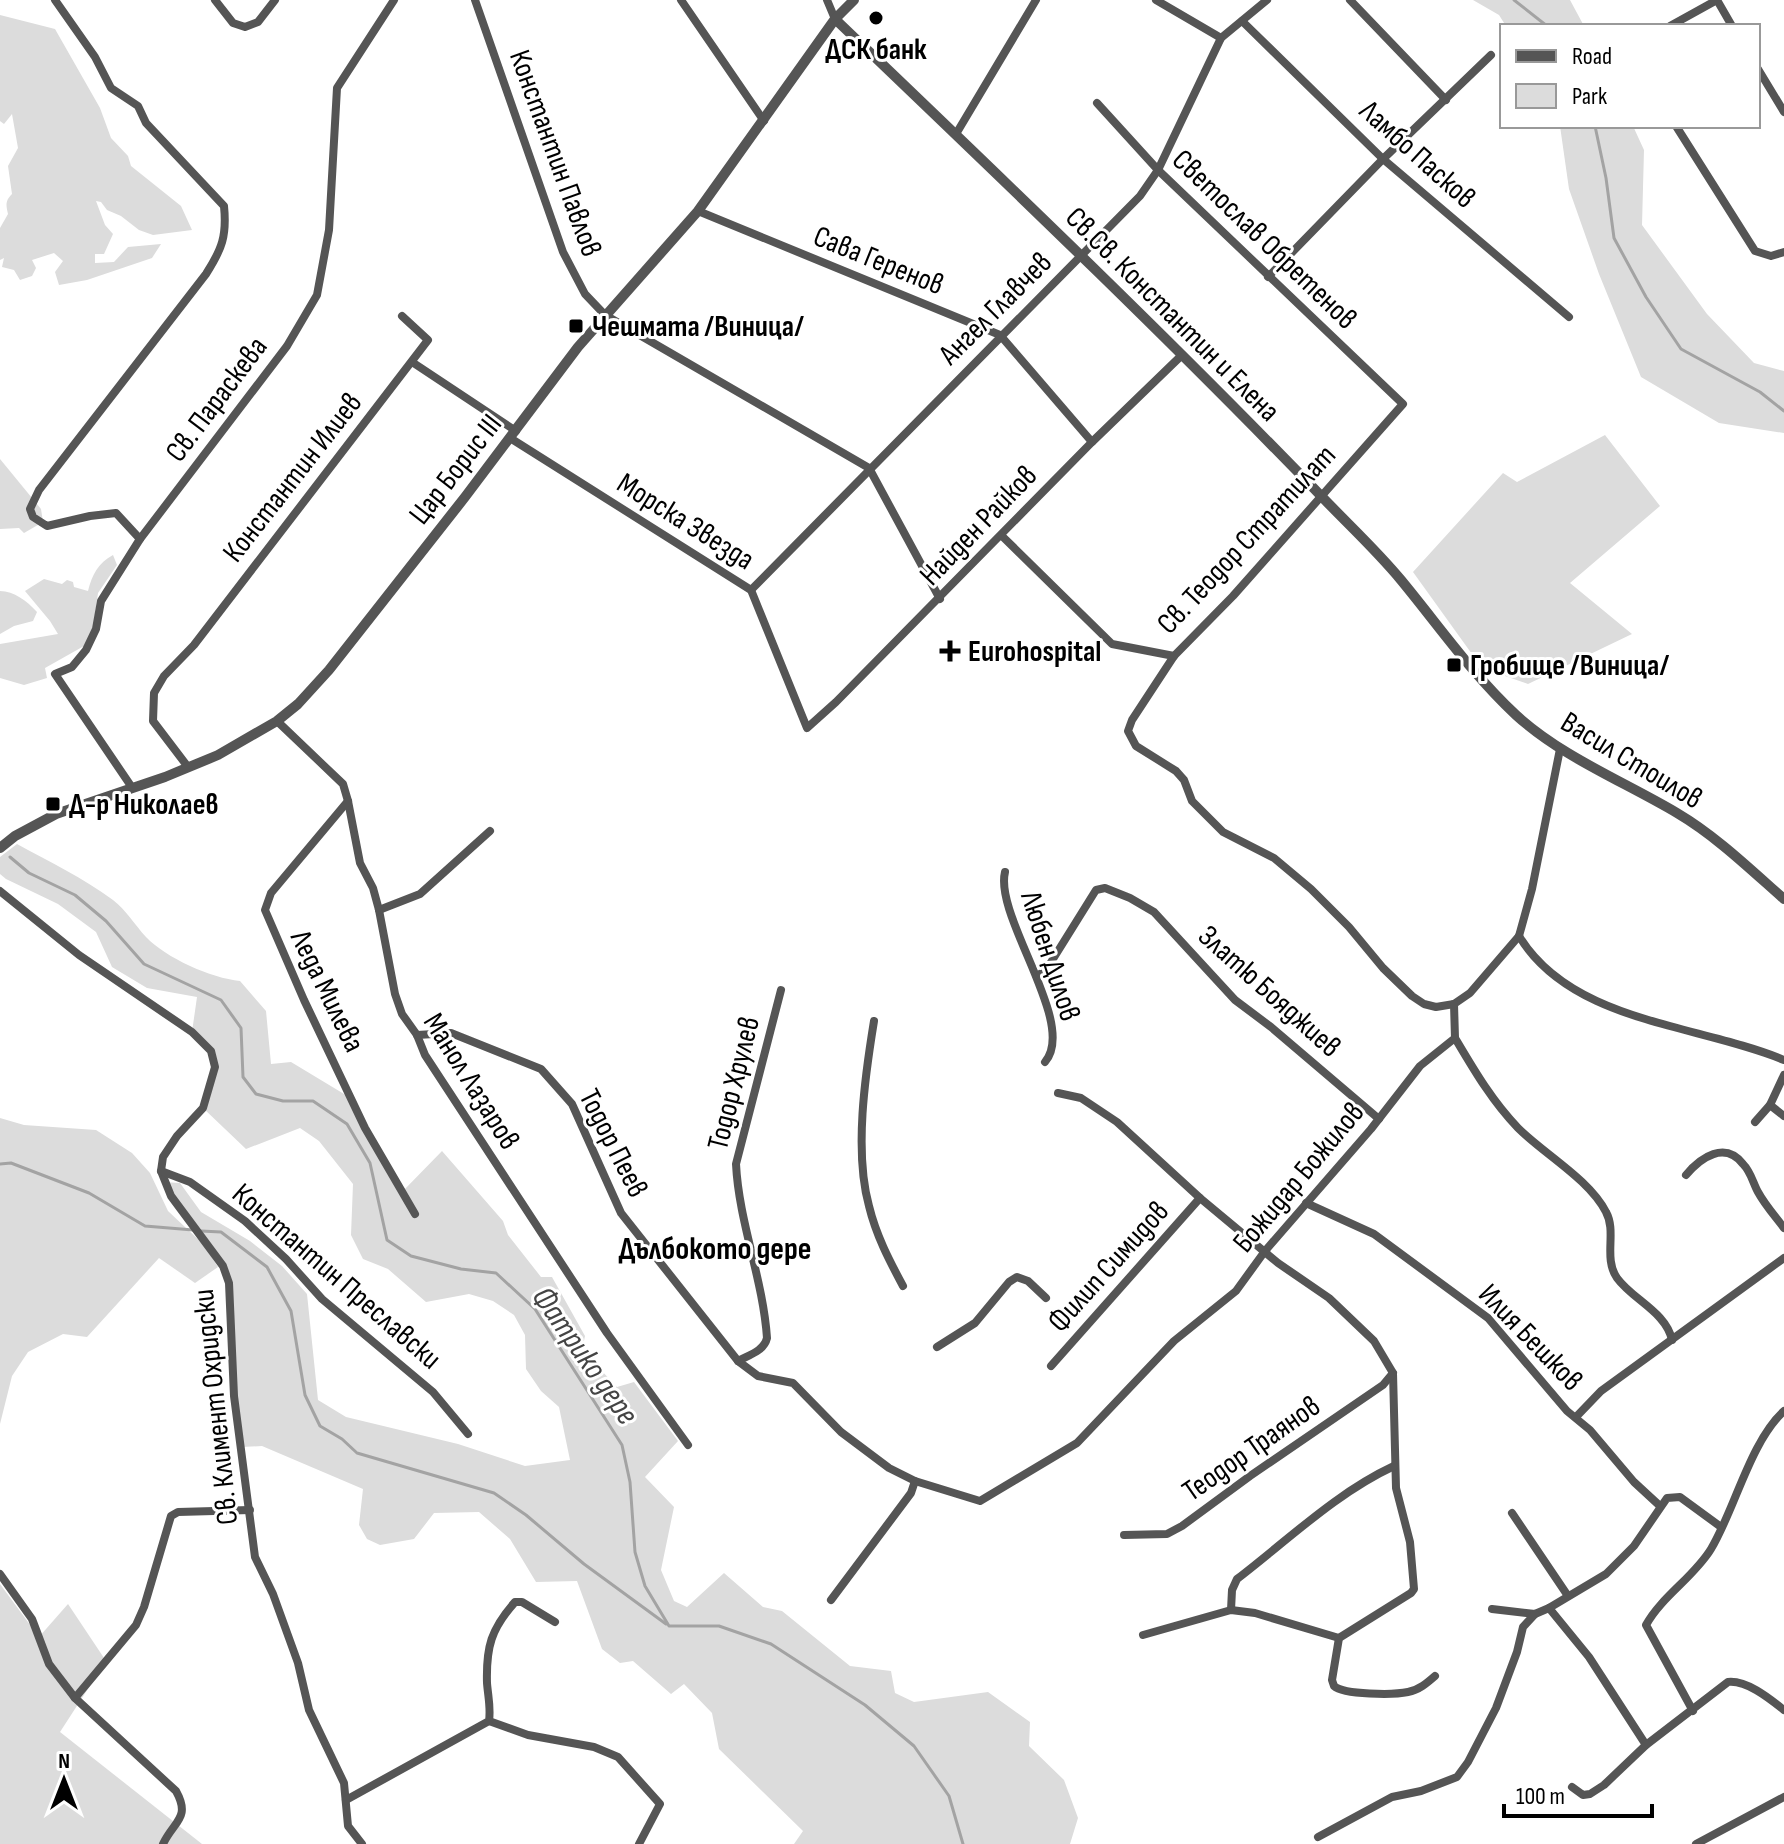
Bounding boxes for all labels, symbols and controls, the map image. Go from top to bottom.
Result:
marker: ДСК банк [867,9,885,27]
legend [1500,24,1760,128]
place label: ДСК банк [825,32,927,68]
text: Road [1572,42,1612,71]
street label: Константин Павлов [501,45,609,262]
text: Park [1572,82,1607,111]
street label: Ламбо Пасков [1351,93,1483,216]
street label: Светослав Обретенов [1164,142,1364,337]
street label: Св.Св. Константин и Елена [1058,200,1287,429]
street label: Сава Геренов [808,219,949,303]
street label: Ангел Главчев [931,245,1060,373]
place label: Чешмата /Виница/ [592,309,804,345]
marker: Чешмата /Виница/ [567,317,585,335]
street label: Св. Параскева [158,330,275,469]
street label: Константин Илиев [215,386,370,570]
street label: Цар Борис III [402,407,510,532]
street label: Св. Теодор Стратилат [1150,438,1344,642]
street label: Найден Райков [912,458,1045,593]
street label: Морска Звезда [610,466,761,578]
place label: Eurohospital [968,634,1101,670]
marker: Eurohospital [939,640,961,662]
place label: Гробище /Виница/ [1470,648,1669,684]
marker: Гробище /Виница/ [1445,656,1463,674]
street label: Васил Стоилов [1554,704,1709,817]
place label: Д-р Николаев [69,787,219,823]
marker: Д-р Николаев [44,795,62,813]
street label: Любен Дилов [1012,886,1088,1026]
street label: Златю Бояджиев [1191,918,1348,1065]
street label: Леда Милева [282,924,372,1058]
street label: Манол Лазаров [415,1007,527,1156]
street label: Тодор Хрулев [700,1013,768,1154]
street label: Тодор Пеев [571,1083,656,1204]
street label: Божидар Божилов [1225,1095,1372,1260]
street label: Константин Преславски [225,1176,448,1377]
street label: Филип Симидов [1041,1194,1177,1340]
district label: Дълбокото дере [619,1230,811,1269]
street label: Илия Бешков [1471,1277,1590,1399]
water label: Фатрико дере [523,1279,647,1432]
street label: Св. Климент Охридски [186,1287,246,1527]
street label: Теодор Траянов [1176,1388,1327,1509]
north arrow [24,1740,104,1820]
text: N [58,1748,70,1775]
scale bar [1504,1768,1652,1818]
text: 100 m [1516,1782,1565,1811]

